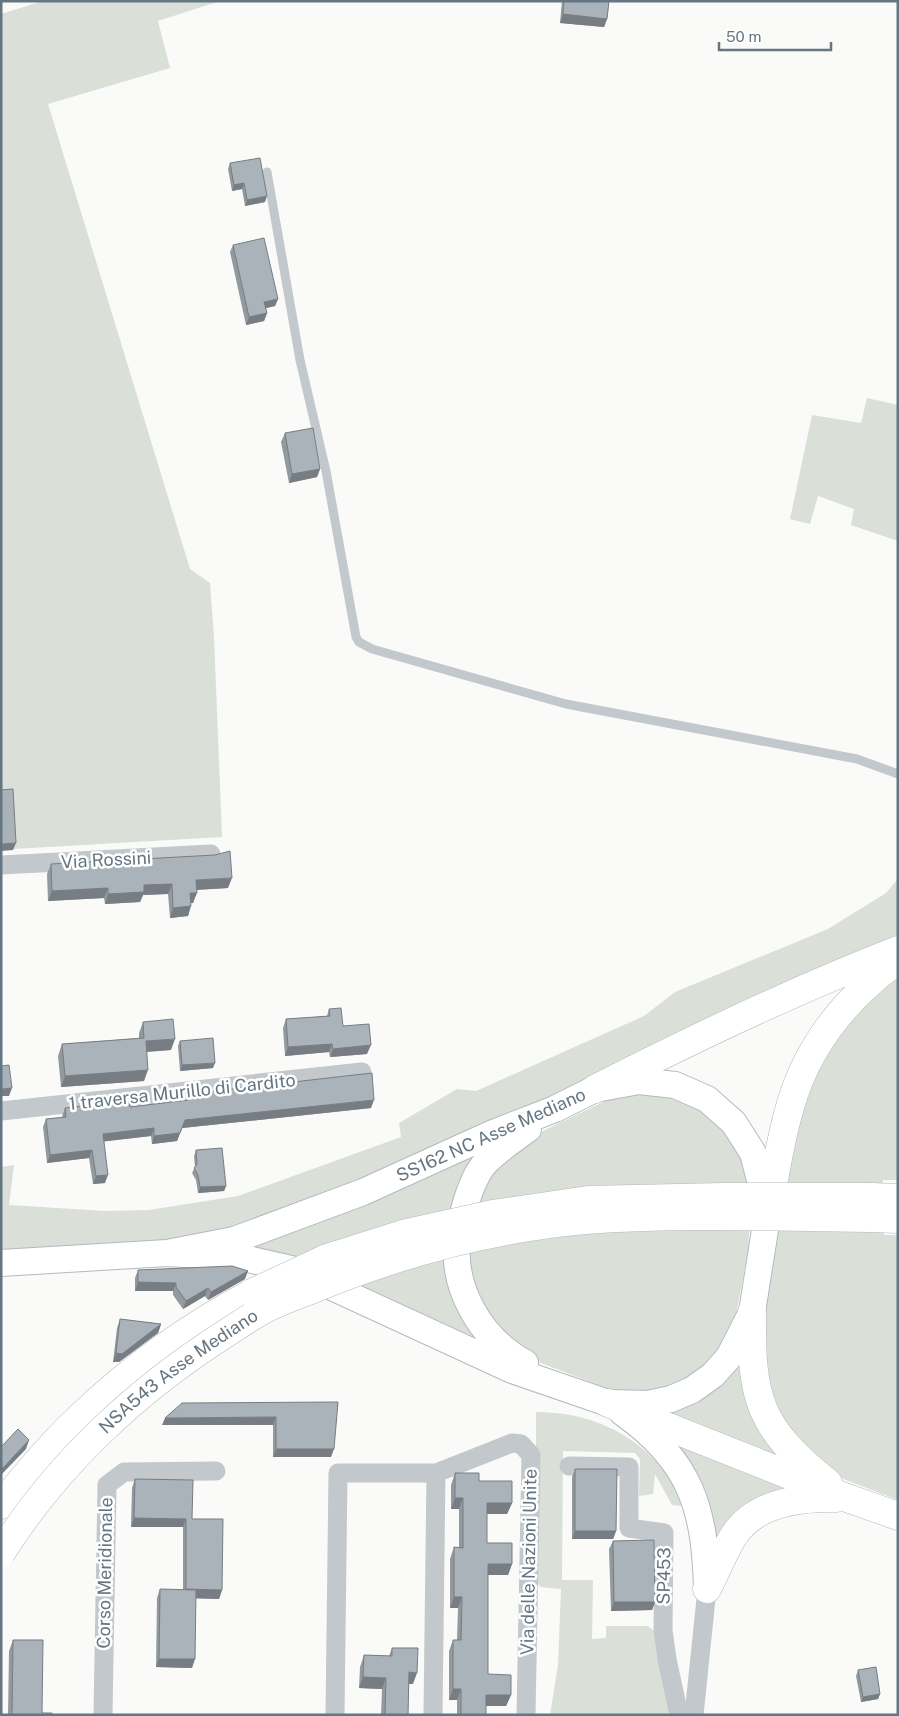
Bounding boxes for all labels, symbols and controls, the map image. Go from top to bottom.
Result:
scale bar [719,20,832,52]
text: 50 m [726,28,761,45]
street label: Via Rossini [60,847,152,872]
street label: 1 traversa Murillo di Cardito [67,1069,297,1114]
street label: SS162 NC Asse Mediano [393,1083,589,1186]
street label: NSA543 Asse Mediano [94,1304,261,1438]
street label: Via delle Nazioni Unite [516,1469,541,1655]
street label: Corso Meridionale [93,1497,116,1649]
street label: SP453 [652,1547,675,1605]

